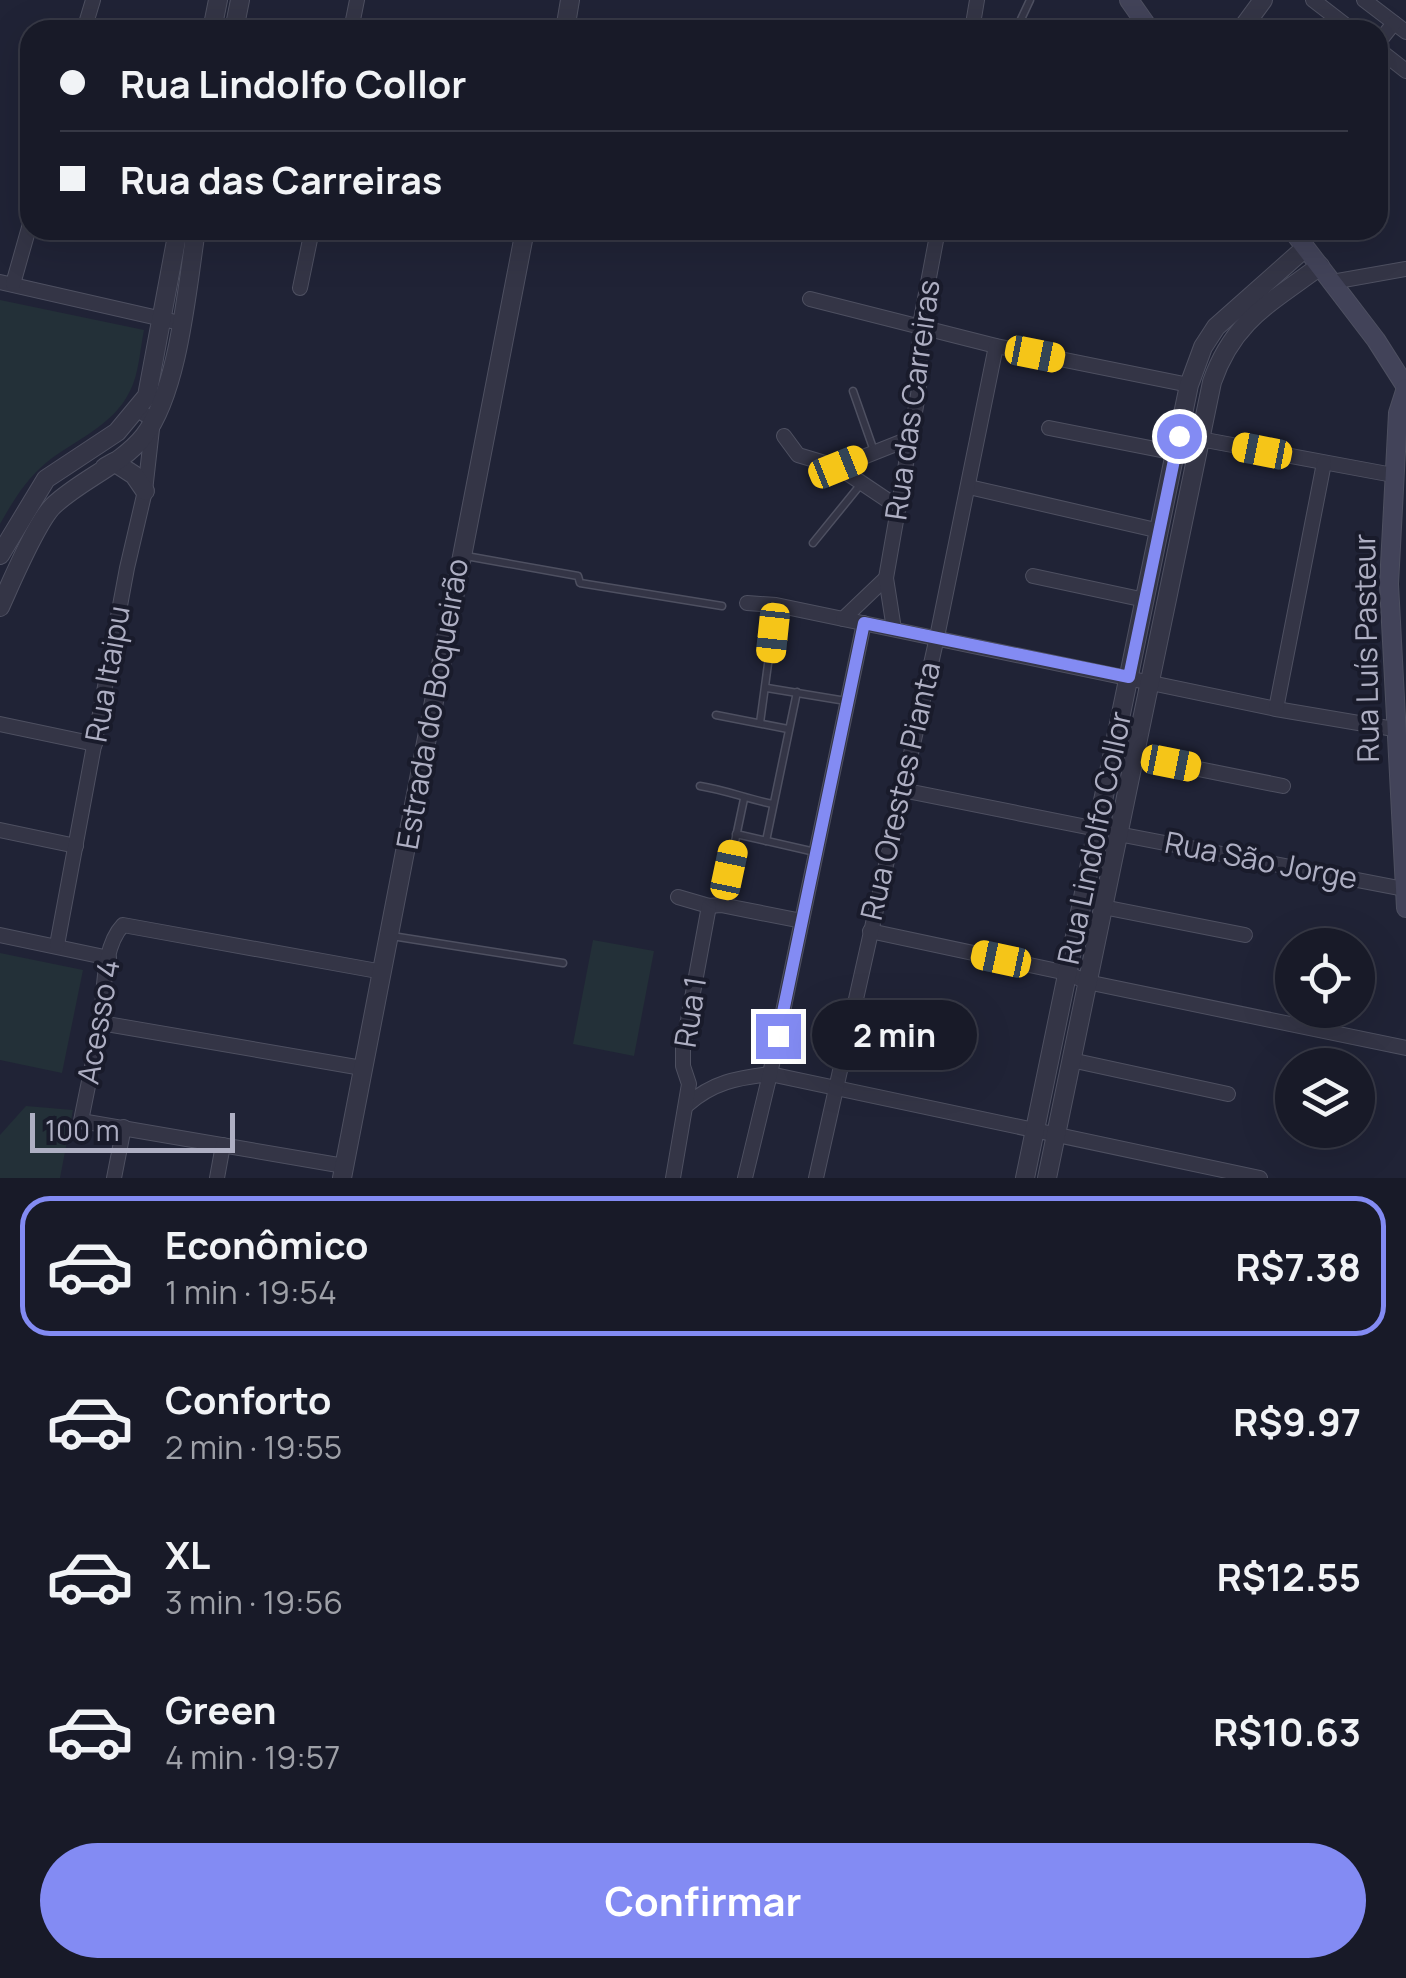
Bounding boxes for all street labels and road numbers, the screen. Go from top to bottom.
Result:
street label: Rua das Carreiras [874,277,949,523]
street label: Rua Luís Pasteur [1343,533,1388,763]
street label: Estrada do Boqueirão [386,555,477,852]
street label: Rua Itaipu [74,602,139,745]
street label: Rua Orestes Pianta [850,657,949,924]
street label: Rua Lindolfo Collor [1047,707,1140,968]
street label: Rua São Jorge [1161,821,1361,898]
street label: Acesso 4 [66,956,129,1087]
street label: Rua 1 [664,973,715,1050]

